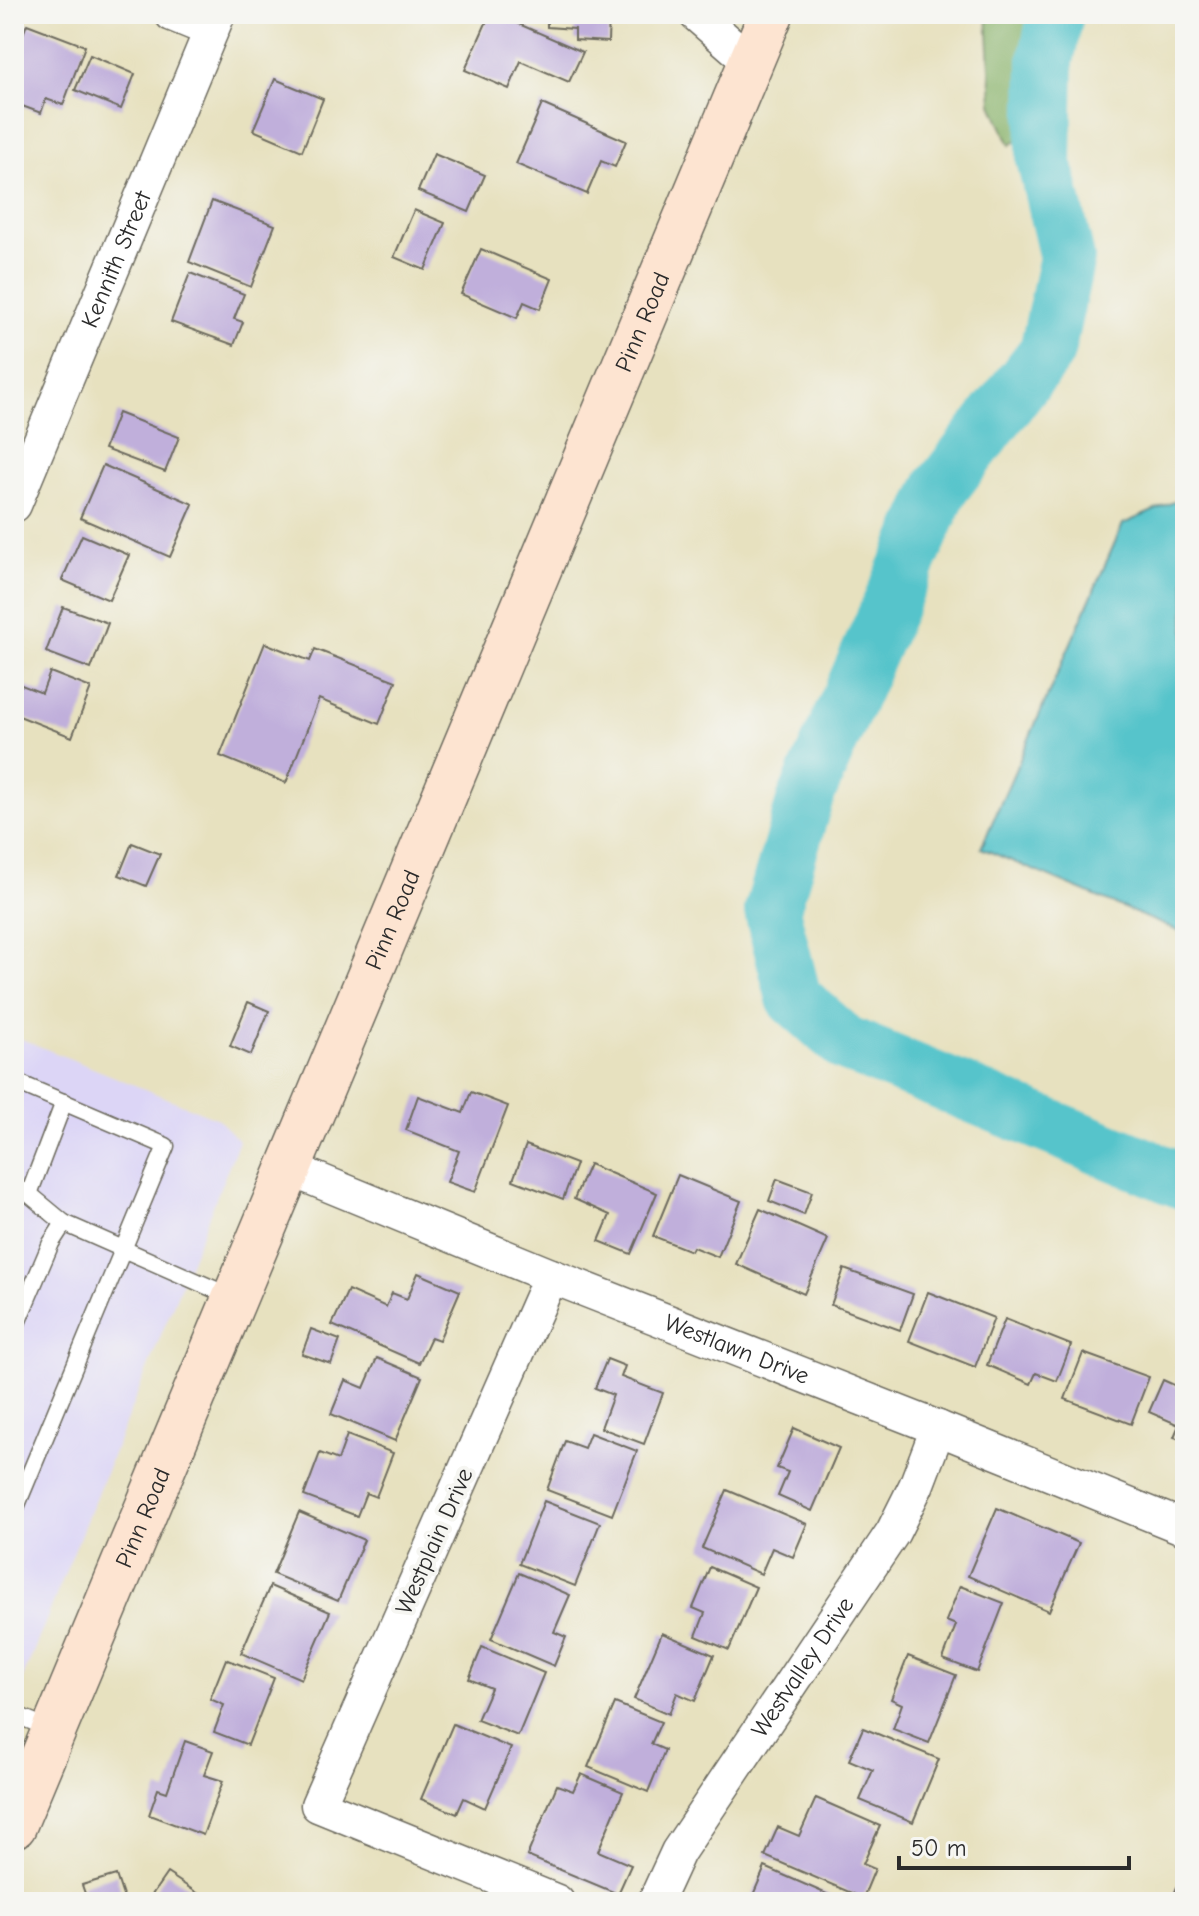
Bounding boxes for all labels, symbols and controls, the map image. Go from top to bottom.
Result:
street label: Kennith Street [75,186,157,332]
street label: Pinn Road [609,268,676,376]
street label: Pinn Road [359,866,426,974]
street label: Westlawn Drive [660,1308,813,1390]
street label: Pinn Road [110,1464,176,1572]
street label: Westplain Drive [389,1464,479,1618]
street label: Westvalley Drive [745,1591,859,1742]
scale bar [899,1820,1129,1870]
text: 50 m [911,1834,967,1862]

